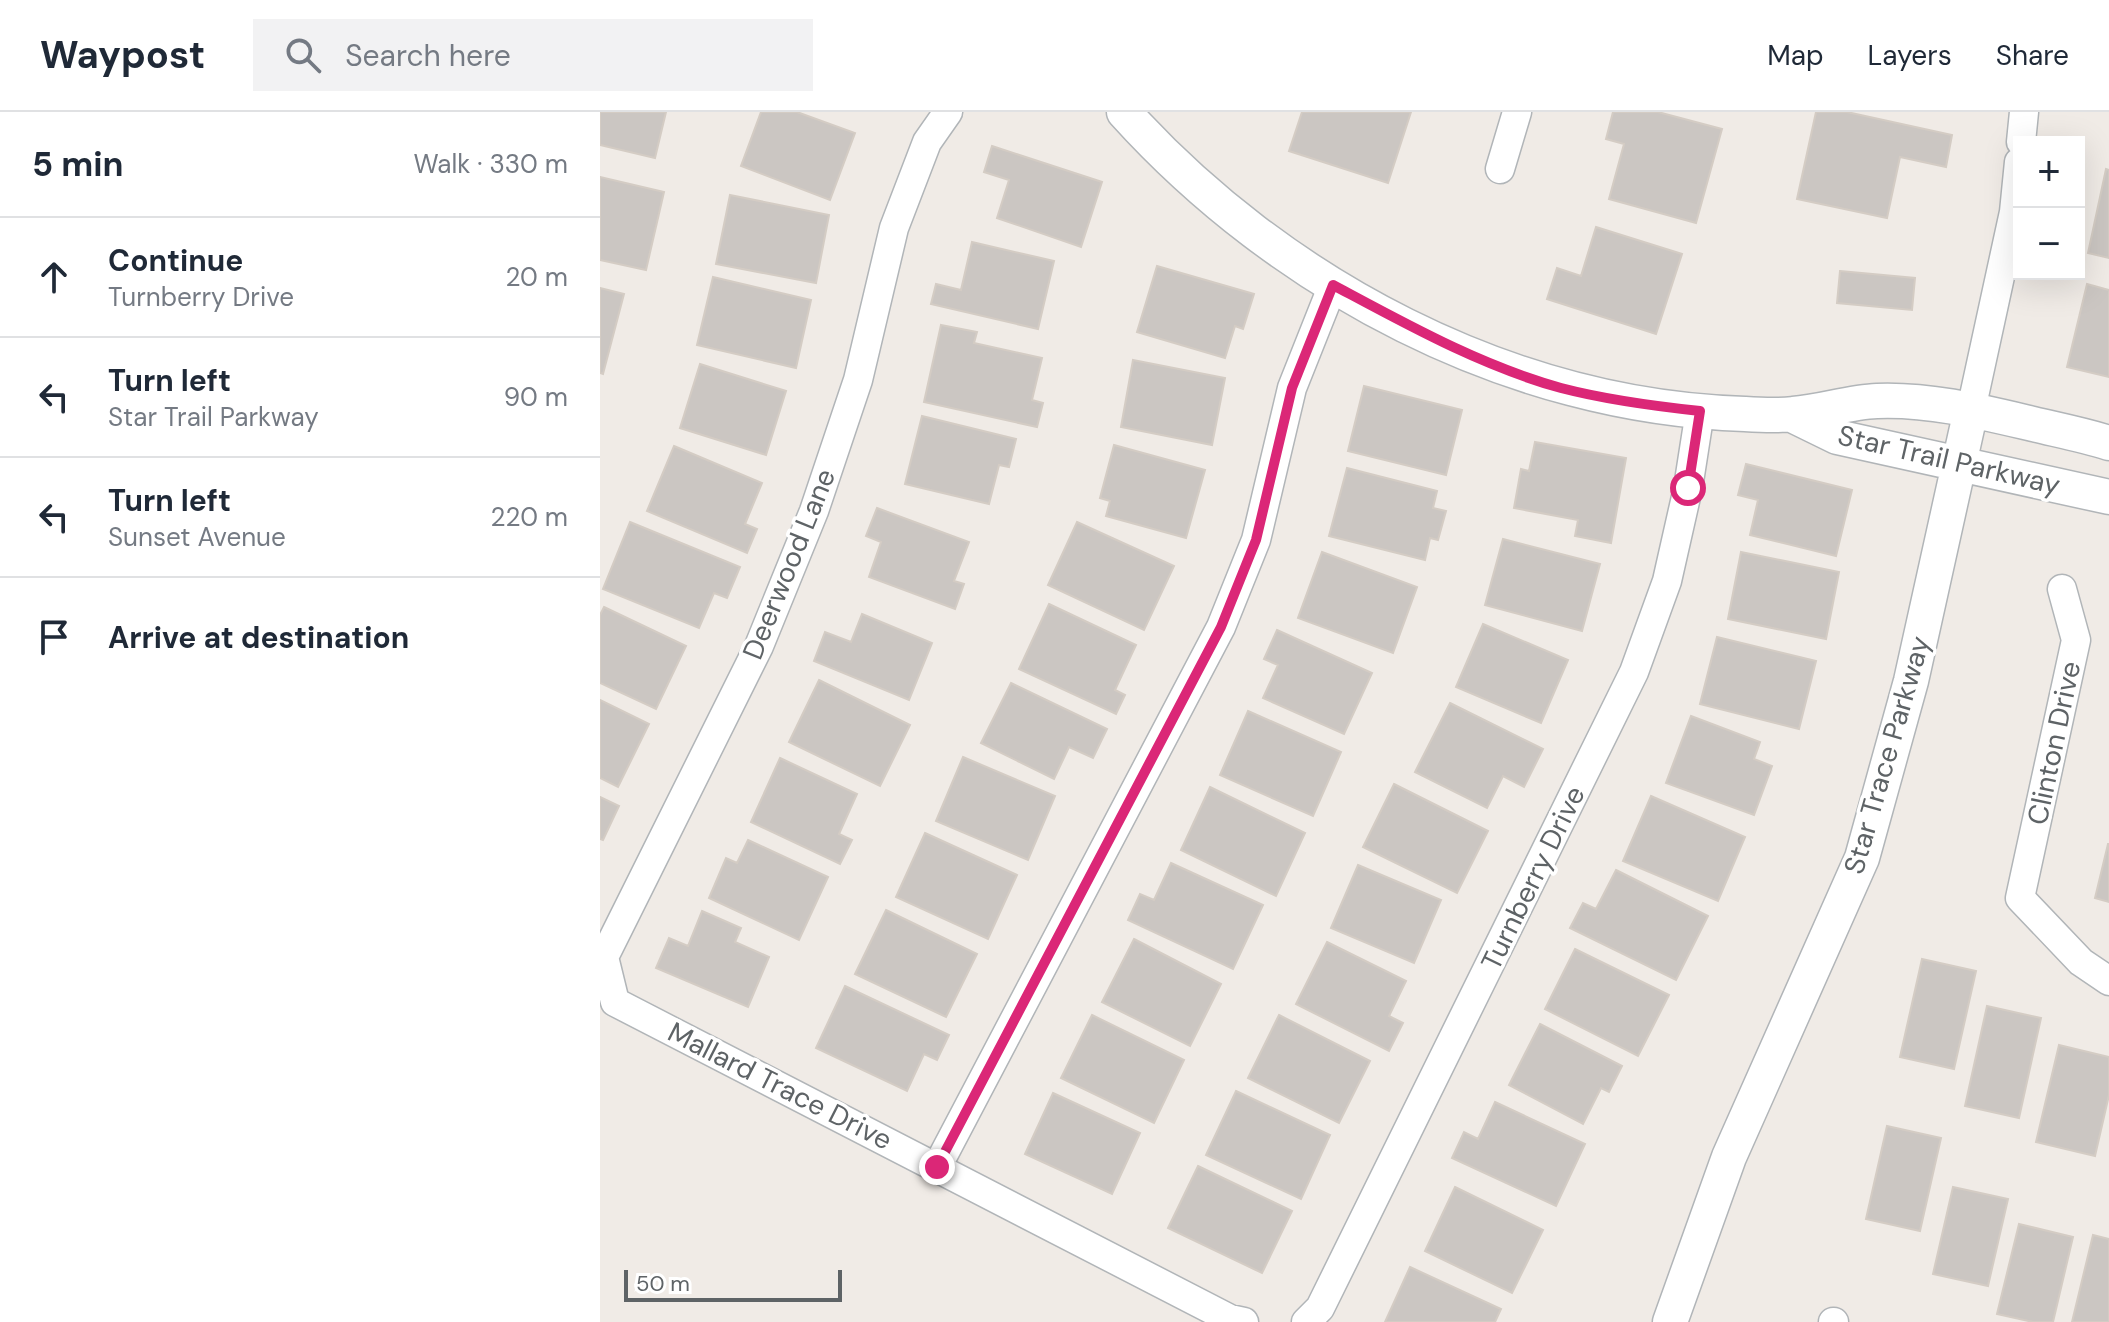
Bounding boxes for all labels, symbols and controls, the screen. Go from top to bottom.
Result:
search box [253,19,813,91]
text: Waypost [40,30,205,80]
icon: search [281,33,325,77]
text: Search here [345,36,511,75]
text: Map [1767,37,1824,74]
text: Layers [1868,37,1952,74]
text: Share [1996,37,2069,74]
map controls [2013,136,2085,280]
button: + [2013,136,2085,208]
text: 5 min [32,142,123,187]
text: Walk · 330 m [413,147,568,181]
button: − [2013,208,2085,280]
text: Continue [108,241,243,280]
icon: ahead [32,255,76,299]
text: 20 m [505,260,568,294]
text: Turnberry Drive [108,280,294,314]
text: Turn left [108,361,231,400]
icon: left [32,375,76,419]
text: 90 m [504,380,568,414]
text: Star Trail Parkway [108,400,319,434]
street label: Star Trail Parkway [1834,416,2064,504]
street label: Deerwood Lane [734,463,844,665]
route start [1670,470,1706,506]
text: Turn left [108,481,231,520]
icon: left [32,495,76,539]
text: 220 m [490,500,568,534]
text: Sunset Avenue [108,520,286,554]
icon: arrive [32,615,76,659]
text: Arrive at destination [108,618,409,657]
street label: Star Trace Parkway [1835,632,1939,878]
street label: Clinton Drive [2019,658,2089,828]
street label: Turnberry Drive [1472,780,1594,976]
street label: Mallard Trace Drive [662,1014,898,1158]
route end [919,1149,955,1185]
scale bar [624,1266,842,1302]
text: 50 m [636,1269,690,1298]

